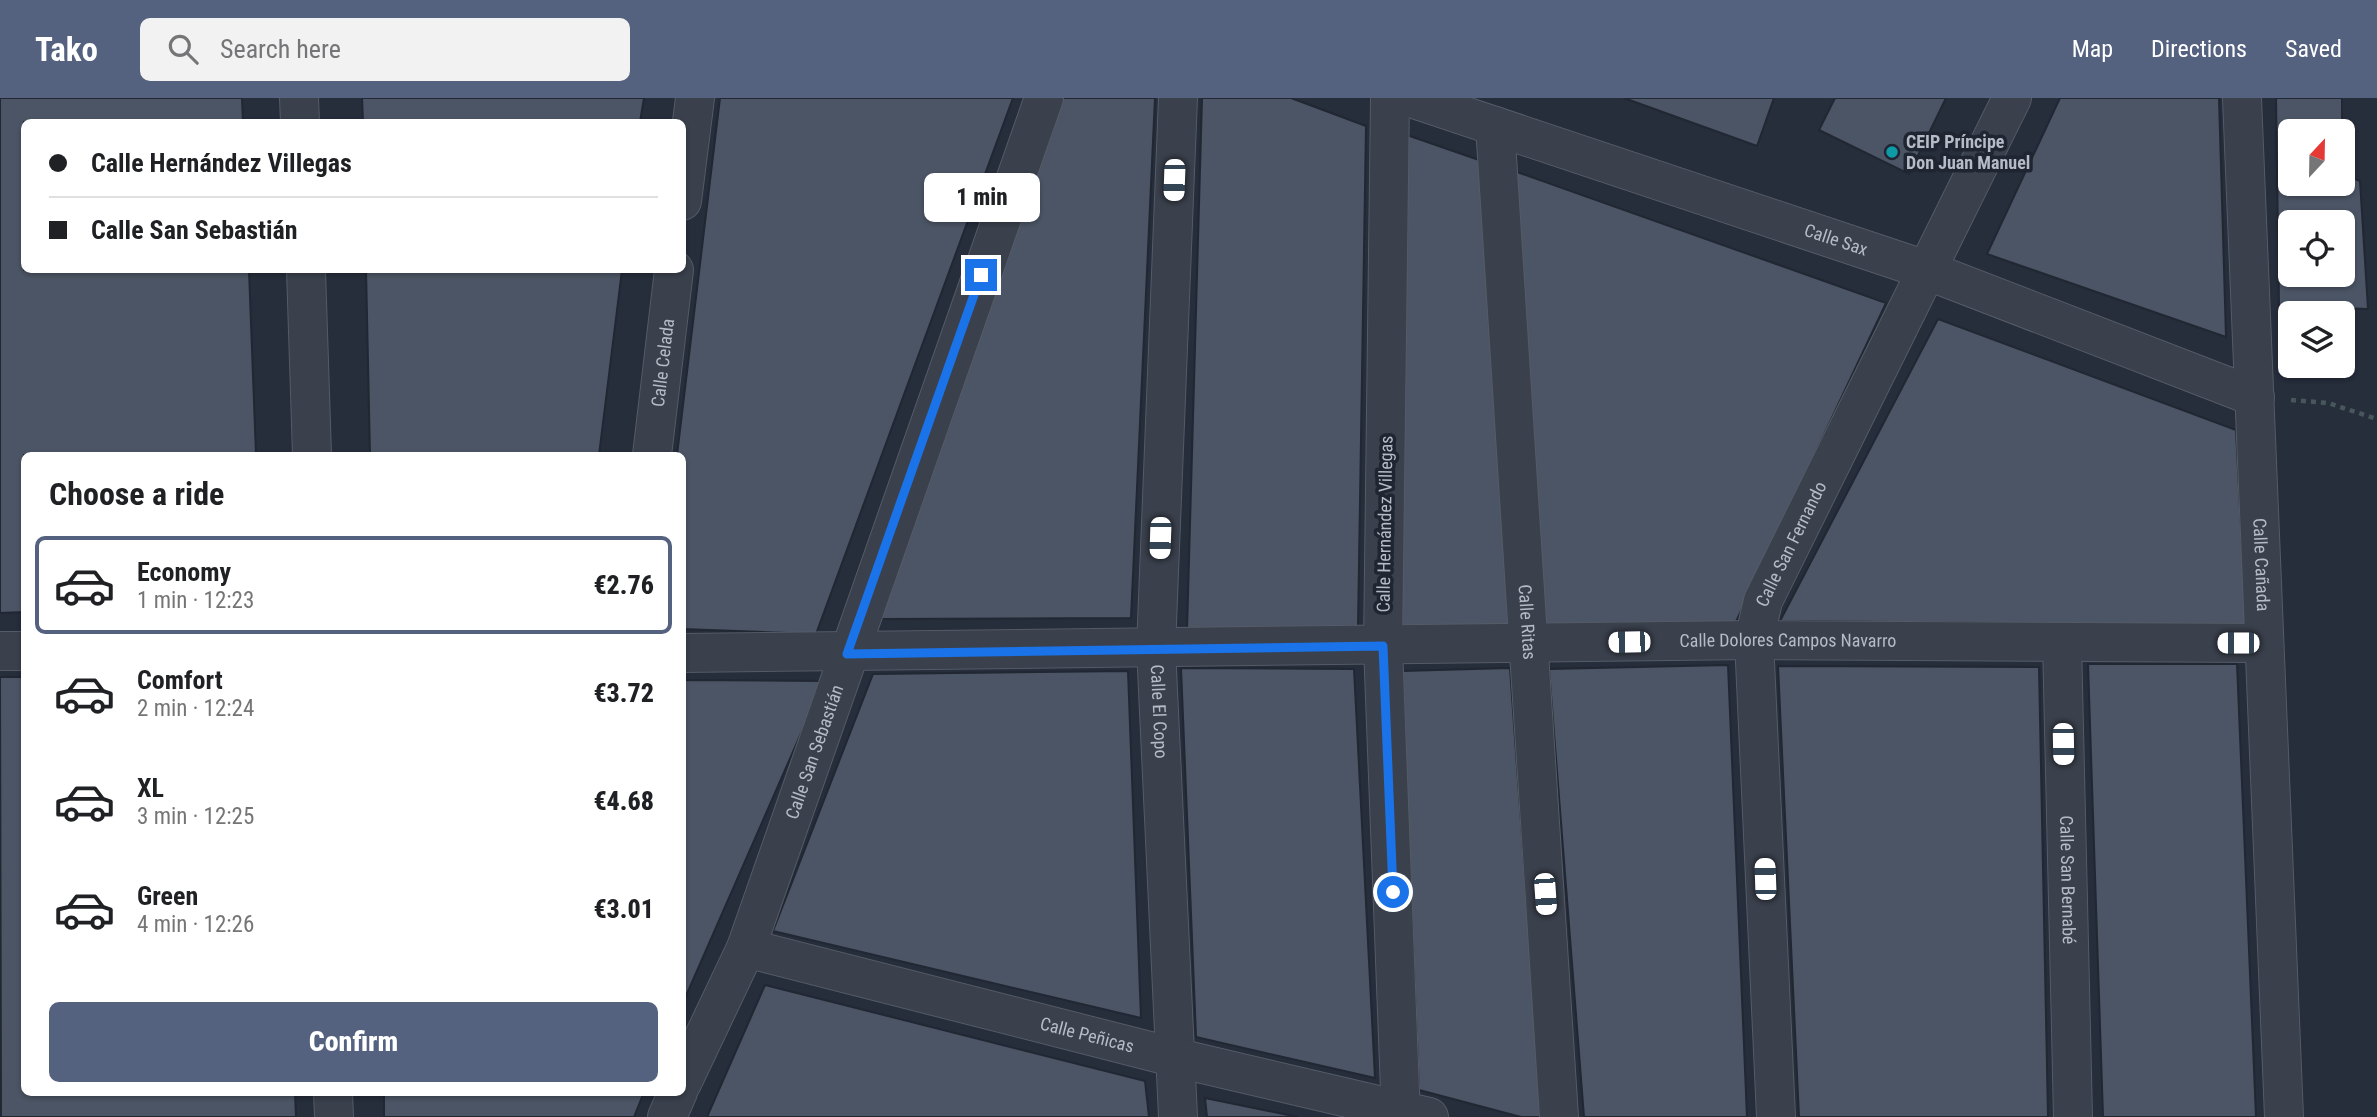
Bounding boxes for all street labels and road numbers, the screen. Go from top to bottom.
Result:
street label: Calle Sax [1802,219,1871,260]
street label: Calle Celada [647,317,678,408]
street label: Calle Hernández Villegas [1372,435,1397,613]
street label: Calle San Fernando [1751,478,1831,610]
street label: Calle Cañada [2249,517,2274,612]
street label: Calle Ritas [1515,584,1540,660]
street label: Calle Dolores Campos Navarro [1679,629,1896,651]
street label: Calle El Copo [1147,664,1172,759]
street label: Calle San Sebastián [781,682,847,822]
street label: Calle San Bernabé [2056,815,2080,945]
street label: Calle Peñicas [1038,1013,1136,1057]

